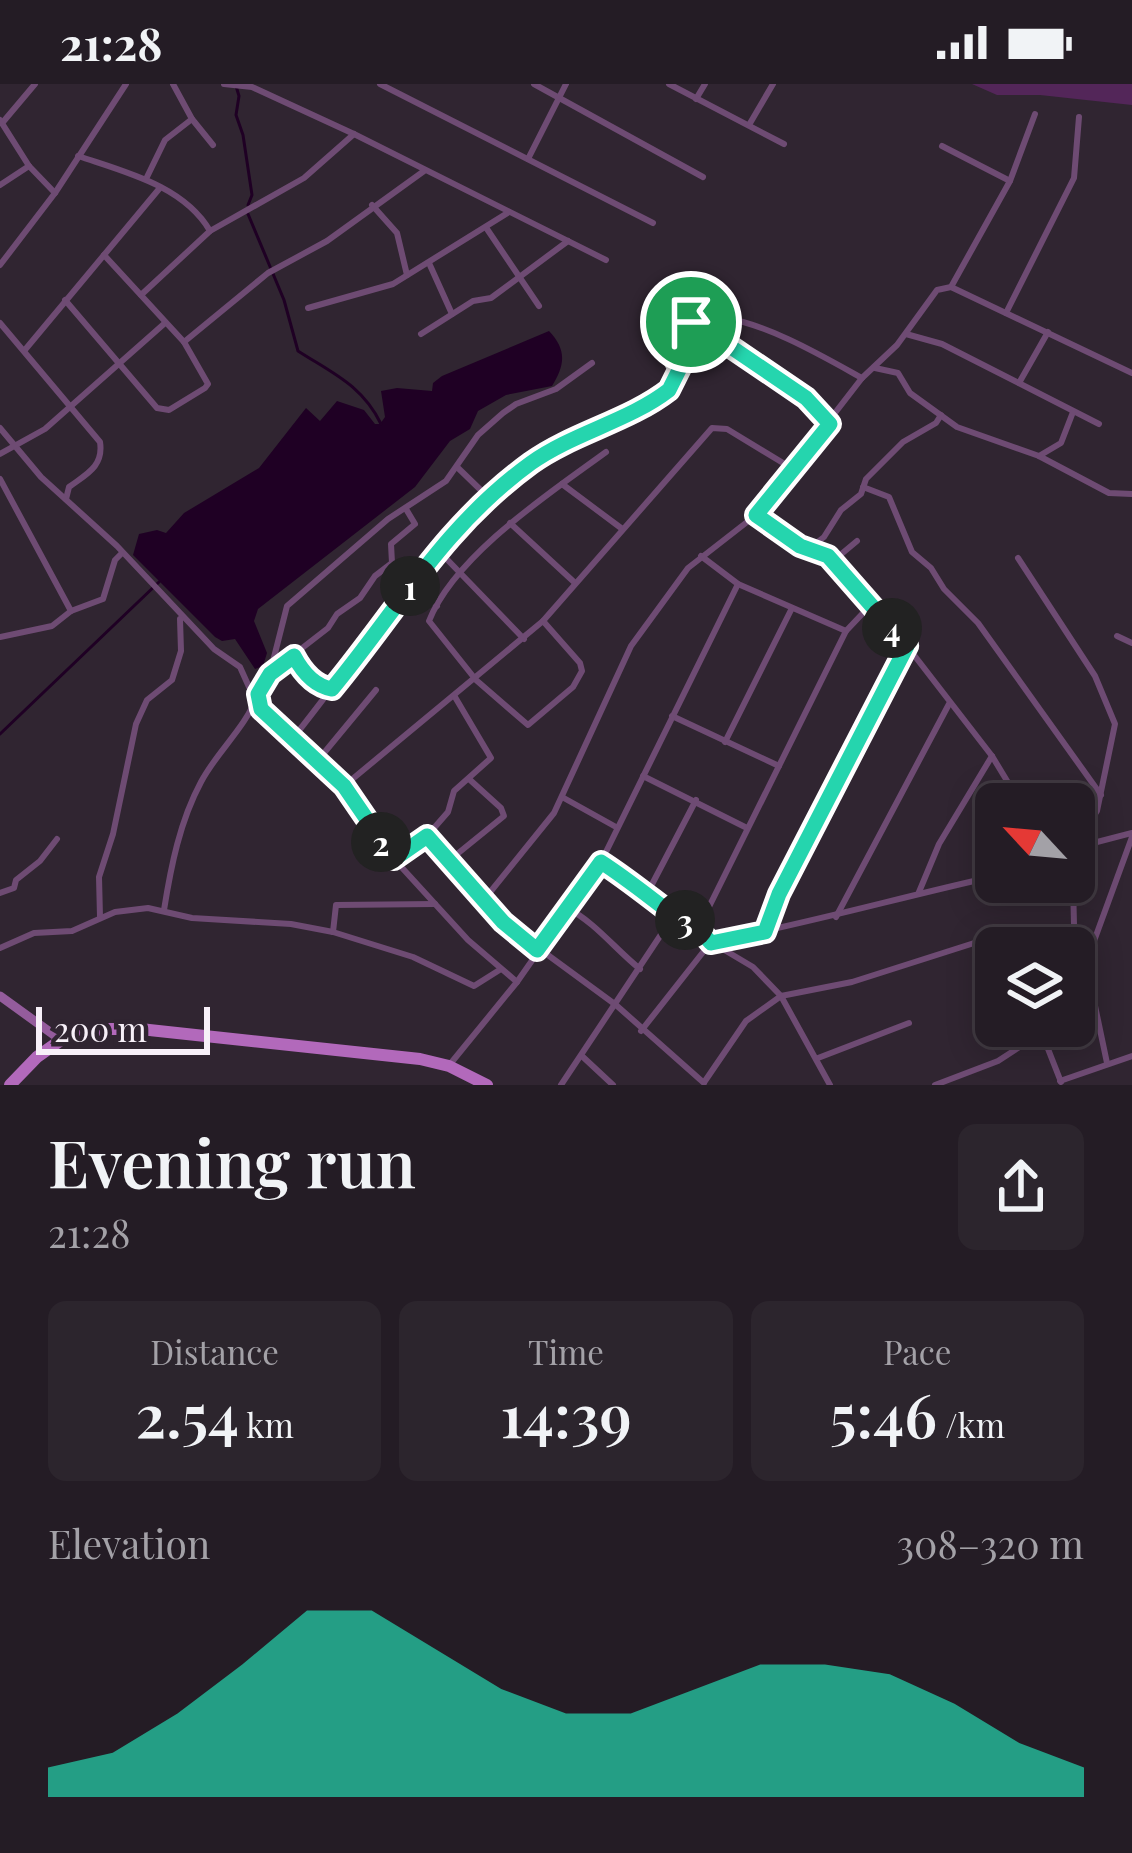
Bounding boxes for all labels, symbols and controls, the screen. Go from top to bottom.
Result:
text: 21:28 [60,12,163,72]
pin [640,271,742,373]
icon: arrive [658,289,724,355]
pin: 1 [380,556,440,616]
text: 1 [404,564,416,608]
pin: 4 [862,598,922,658]
text: 4 [883,606,901,650]
north arrow [975,783,1095,903]
map controls [975,783,1095,1047]
pin: 2 [351,812,411,872]
text: 2 [372,820,390,864]
pin: 3 [655,890,715,950]
text: 3 [677,898,693,942]
button: layers [975,927,1095,1047]
scale bar [36,1001,210,1054]
text: 200 m [54,1006,147,1050]
text: Evening run [48,1117,416,1205]
button: share [958,1124,1084,1250]
text: 21:28 [48,1206,130,1258]
text: Distance [150,1329,279,1373]
text: Time [528,1329,604,1373]
text: Pace [883,1329,951,1373]
text: 2.54 [136,1373,239,1453]
text: 14:39 [500,1373,632,1453]
text: 5:46 [830,1373,937,1453]
text: km [239,1402,294,1446]
text: /km [937,1402,1005,1446]
text: Elevation [48,1517,210,1569]
text: 308–320 m [896,1517,1084,1569]

